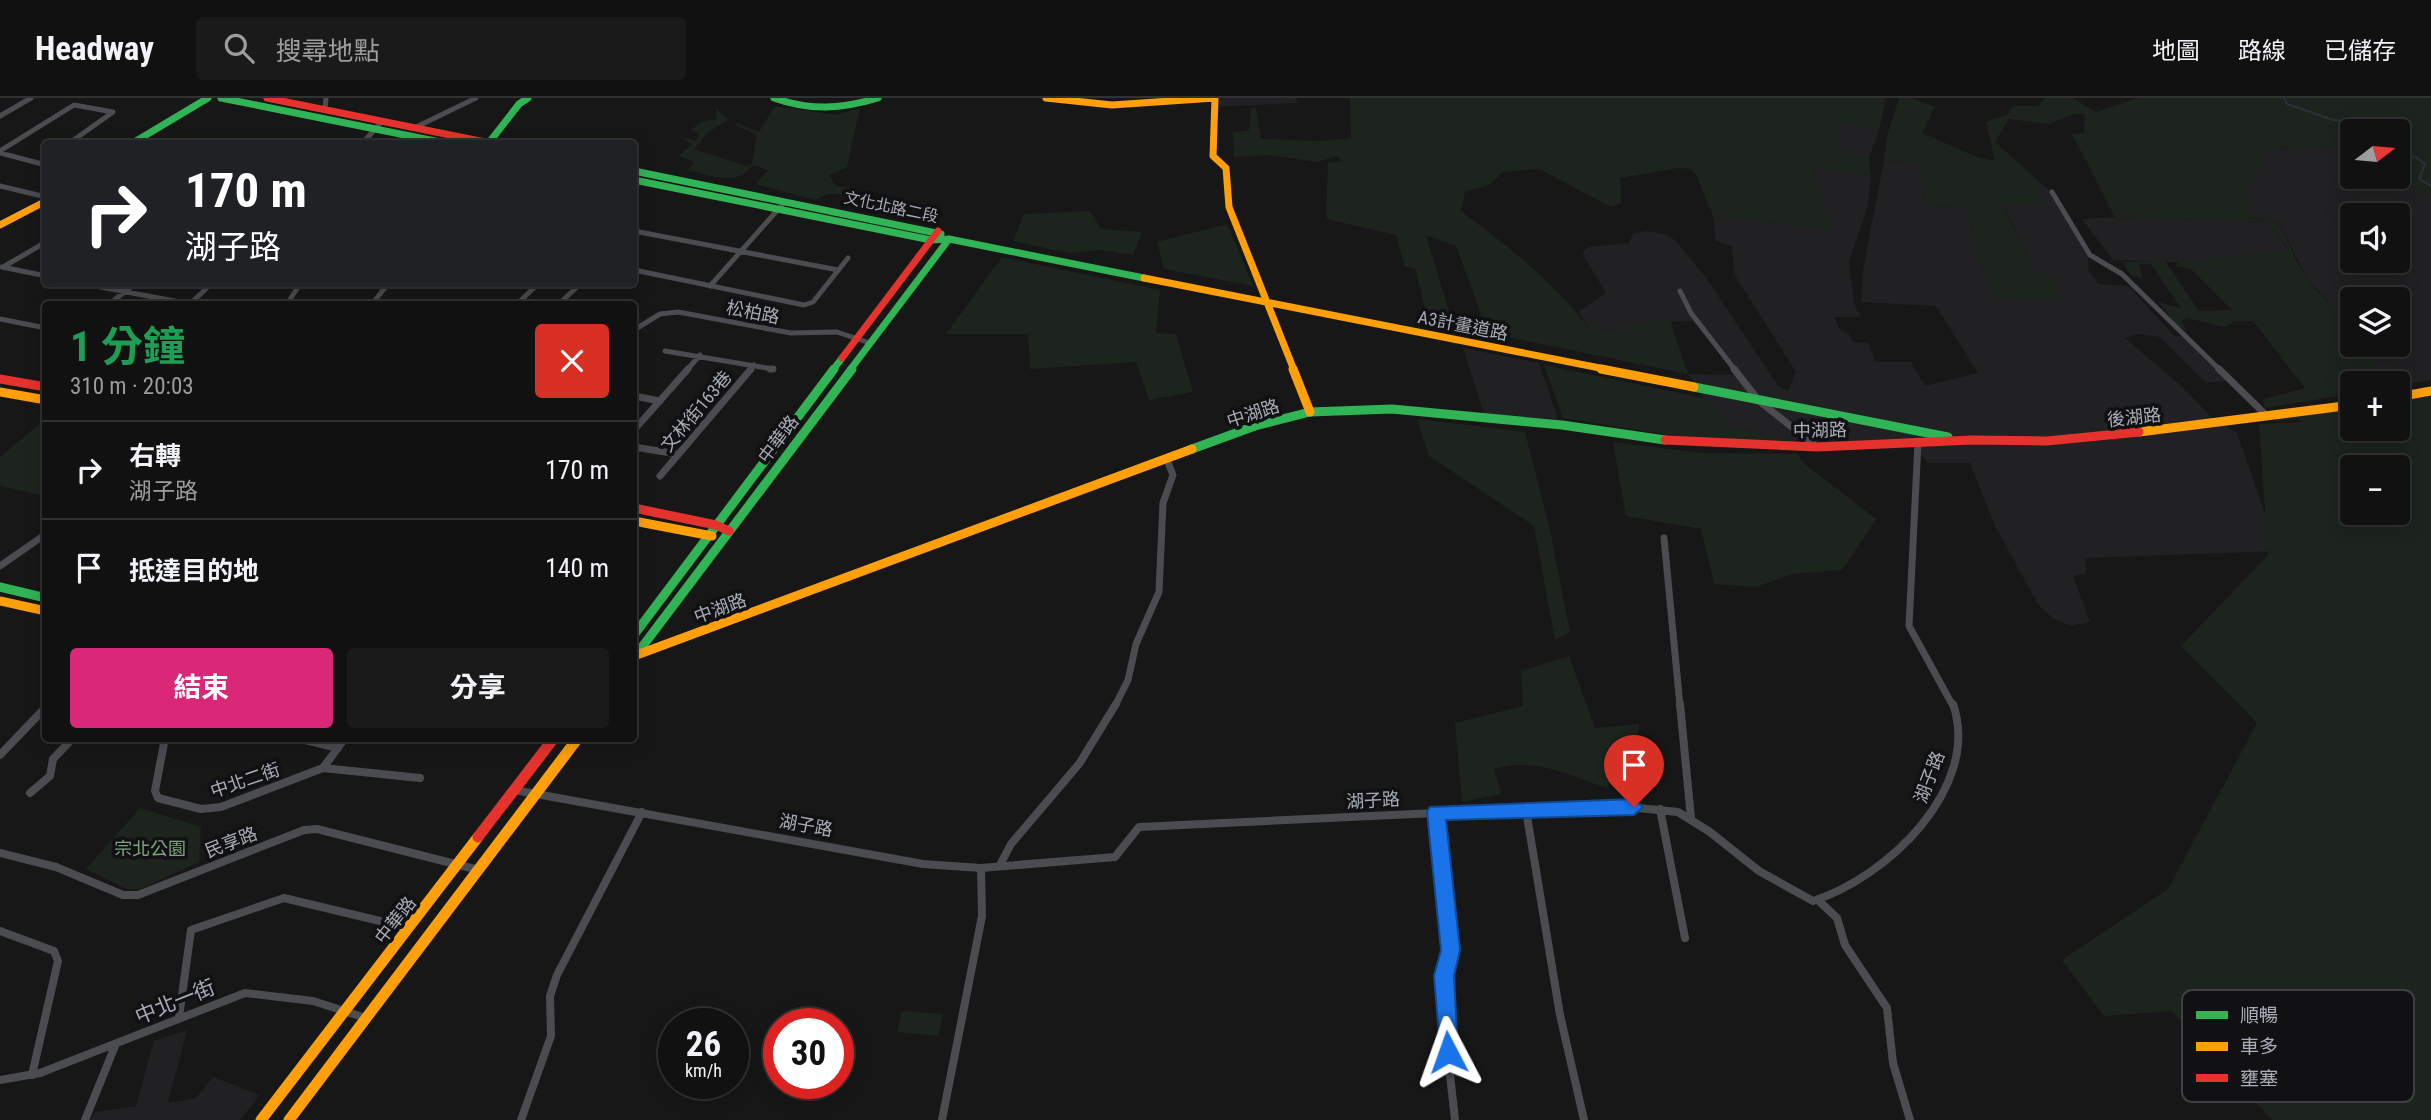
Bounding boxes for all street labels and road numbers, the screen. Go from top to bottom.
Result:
street label: 文化北路二段 [842,188,940,226]
street label: 松柏路 [724,297,782,327]
street label: A3計畫道路 [1416,306,1510,344]
street label: 文林街163巷 [656,366,736,456]
street label: 中湖路 [1224,395,1282,431]
street label: 後湖路 [2106,404,2162,430]
street label: 中華路 [753,411,803,467]
street label: 中湖路 [1793,419,1847,441]
street label: 中湖路 [691,589,749,627]
street label: 湖子路 [1910,748,1948,806]
street label: 中北二街 [208,758,282,802]
street label: 湖子路 [1345,788,1401,812]
street label: 湖子路 [778,810,834,840]
street label: 民享路 [202,823,260,861]
street label: 中華路 [370,892,420,948]
street label: 中北一街 [132,975,218,1029]

